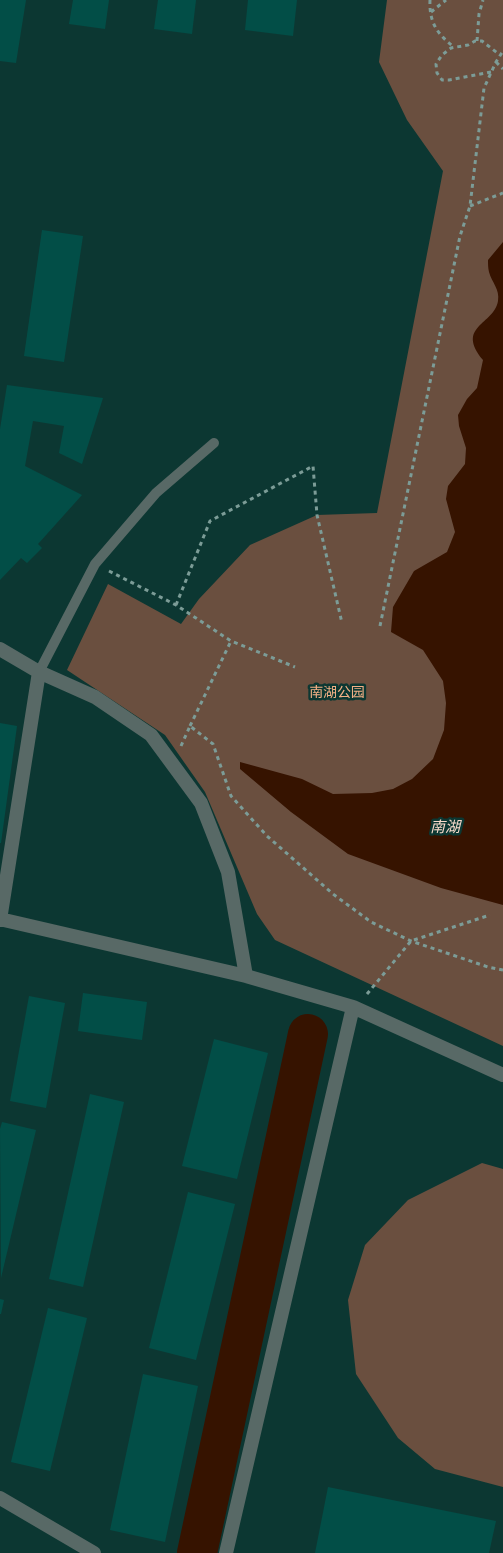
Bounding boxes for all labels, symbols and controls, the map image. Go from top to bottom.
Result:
park label: 南湖公园 [309,685,365,701]
water label: 南湖 [430,818,460,836]

